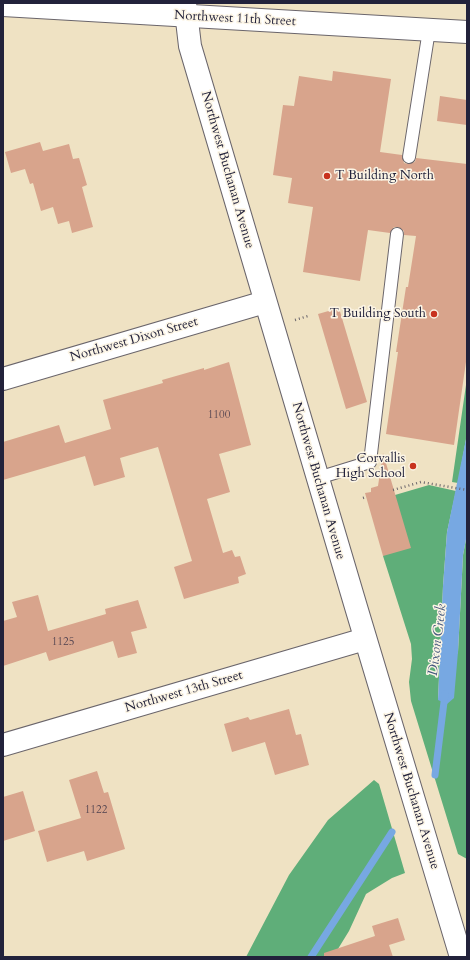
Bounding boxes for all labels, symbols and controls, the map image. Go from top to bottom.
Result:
street label: Northwest 11th Street [174,8,296,30]
street label: Northwest Buchanan Avenue [197,89,257,251]
place label: T Building North [335,168,434,184]
marker: T Building North [322,171,332,181]
place label: T Building South [329,306,426,322]
marker: T Building South [429,309,439,319]
street label: Northwest Dixon Street [68,314,200,366]
street label: Northwest Buchanan Avenue [288,400,348,562]
house number: 1100 [208,408,230,422]
place label: Corvallis High School [336,451,405,482]
marker: Corvallis High School [408,461,418,471]
water label: Dixon Creek [425,603,451,677]
house number: 1125 [52,635,74,649]
street label: Northwest 13th Street [123,668,245,716]
street label: Northwest Buchanan Avenue [380,711,442,871]
house number: 1122 [85,803,107,817]

